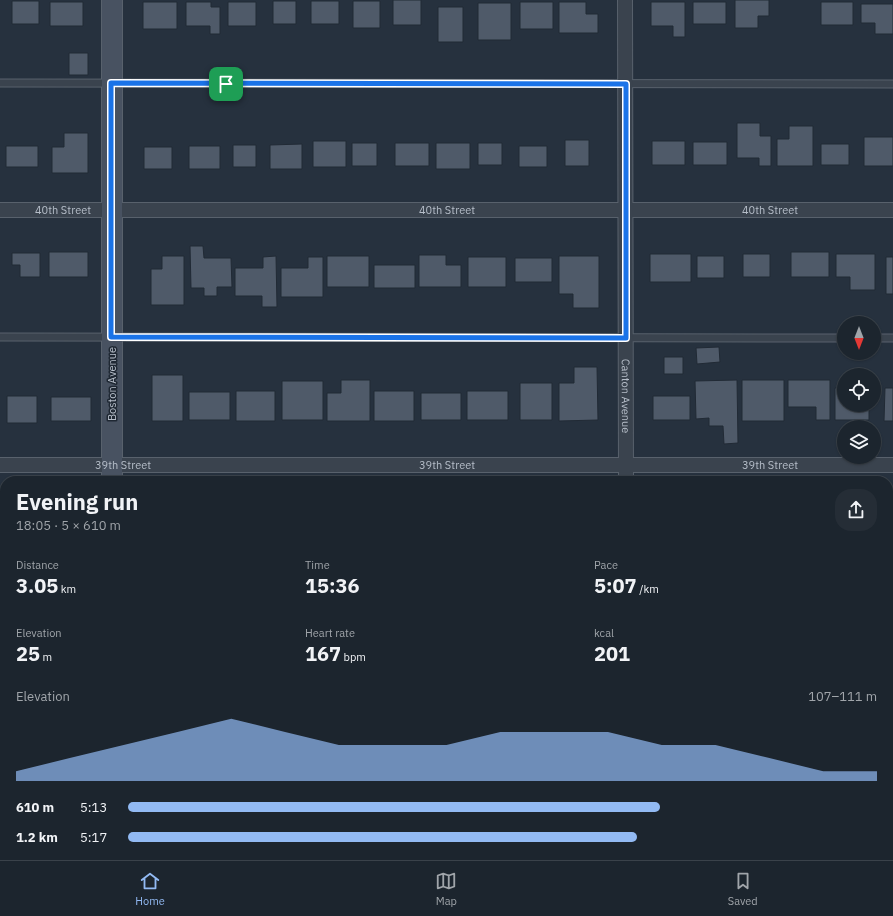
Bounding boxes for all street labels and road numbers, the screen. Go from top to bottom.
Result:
street label: 40th Street [35,203,91,217]
street label: 40th Street [419,203,475,217]
street label: 40th Street [742,203,798,217]
street label: Boston Avenue [105,347,119,421]
street label: Canton Avenue [619,359,633,433]
street label: 39th Street [95,458,151,472]
street label: 39th Street [419,458,475,472]
street label: 39th Street [742,458,798,472]

